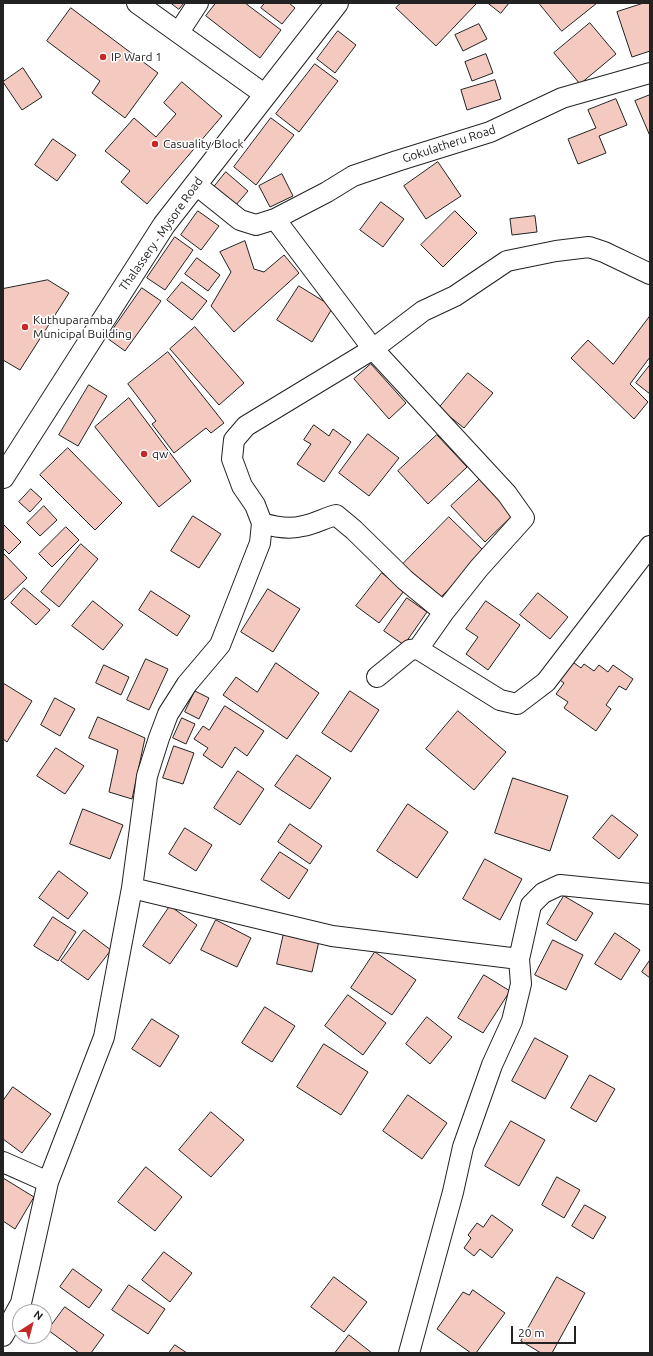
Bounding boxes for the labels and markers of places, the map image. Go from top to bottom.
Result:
place label: IP Ward 1 [111,50,162,64]
marker: IP Ward 1 [98,52,108,62]
place label: Casuality Block [163,137,244,151]
marker: Casuality Block [150,139,160,149]
place label: Kuthuparamba Municipal Building [33,313,132,341]
marker: Kuthuparamba Municipal Building [20,322,30,332]
place label: qw [152,447,168,461]
marker: qw [139,449,149,459]

